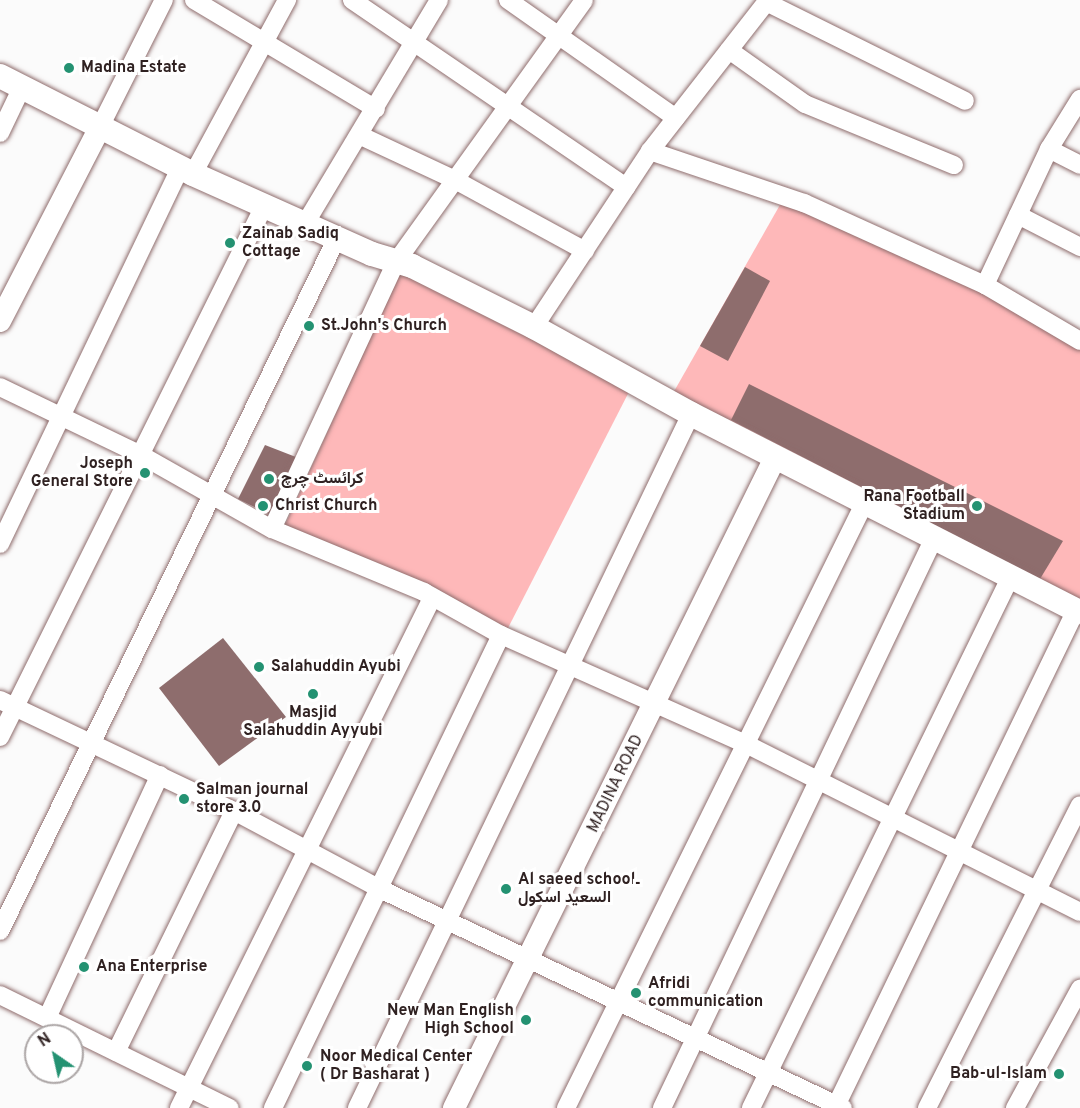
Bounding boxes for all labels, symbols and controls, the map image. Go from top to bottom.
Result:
place label: Madina Estate [81,58,186,78]
marker: Madina Estate [62,61,76,75]
place label: Zainab Sadiq Cottage [242,224,339,262]
marker: Zainab Sadiq Cottage [223,236,237,250]
place label: St.John's Church [321,316,447,336]
marker: St.John's Church [302,319,316,333]
place label: Joseph General Store [31,454,133,492]
marker: Joseph General Store [138,466,152,480]
place label: کرائسٹ چرچ [281,469,363,489]
marker: کرائسٹ چرچ [262,472,276,486]
place label: Rana Football Stadium [863,487,965,525]
place label: Christ Church [275,496,377,516]
marker: Christ Church [256,499,270,513]
marker: Rana Football Stadium [970,499,984,513]
place label: Salahuddin Ayubi [271,657,401,677]
marker: Salahuddin Ayubi [252,660,266,674]
marker: Masjid Salahuddin Ayyubi [306,687,320,701]
place label: Masjid Salahuddin Ayyubi [243,703,383,741]
street label: MADINA ROAD [584,732,648,836]
place label: Salman journal store 3.0 [196,780,308,818]
marker: Salman journal store 3.0 [177,792,191,806]
place label: Al saeed school۔ السعید اسکول [518,870,640,908]
marker: Al saeed school۔ السعید اسکول [499,882,513,896]
place label: Ana Enterprise [96,957,207,977]
marker: Ana Enterprise [77,960,91,974]
place label: Afridi communication [648,974,763,1012]
marker: Afridi communication [629,986,643,1000]
place label: New Man English High School [387,1001,514,1039]
marker: New Man English High School [519,1013,533,1027]
north arrow [24,1024,84,1084]
text: N [35,1029,55,1052]
place label: Noor Medical Center ( Dr Basharat ) [320,1047,472,1085]
marker: Noor Medical Center ( Dr Basharat ) [298,1057,316,1075]
place label: Bab-ul-Islam [950,1064,1047,1084]
marker: Bab-ul-Islam [1052,1067,1066,1081]

